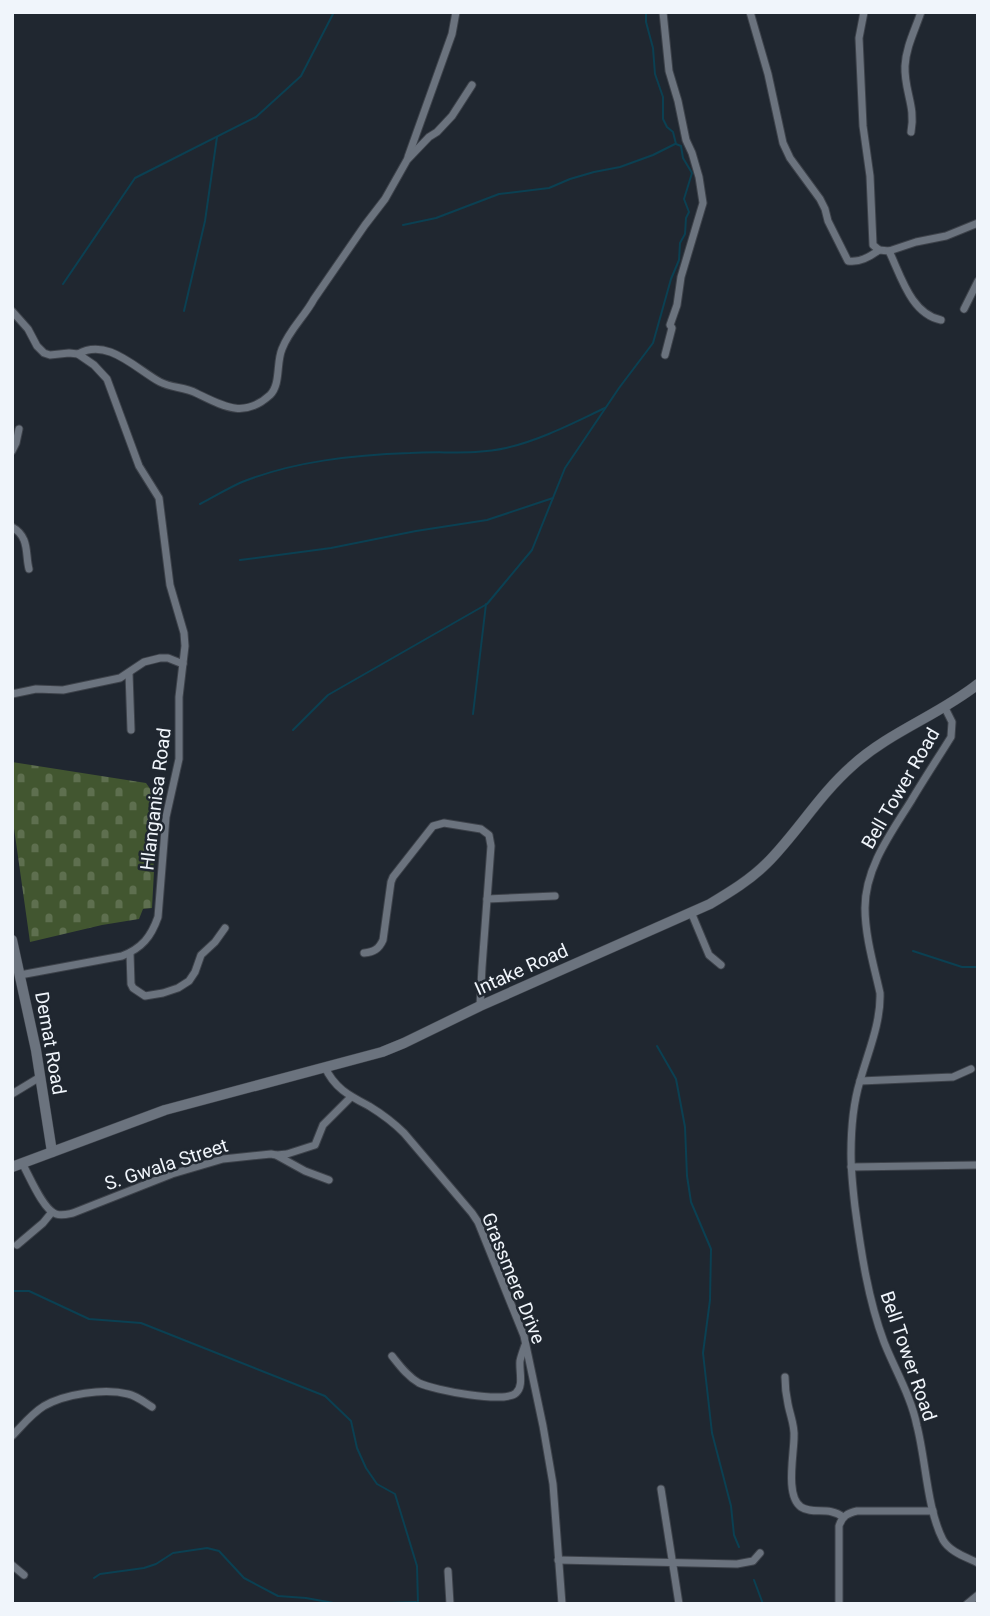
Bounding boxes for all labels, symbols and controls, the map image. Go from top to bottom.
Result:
street label: Bell Tower Road [857,724,944,853]
street label: Hlanganisa Road [135,726,176,872]
street label: Intake Road [471,939,572,1000]
street label: Demat Road [30,990,71,1096]
street label: S. Gwala Street [102,1134,231,1195]
street label: Grassmere Drive [477,1209,550,1347]
street label: Bell Tower Road [876,1288,942,1424]

